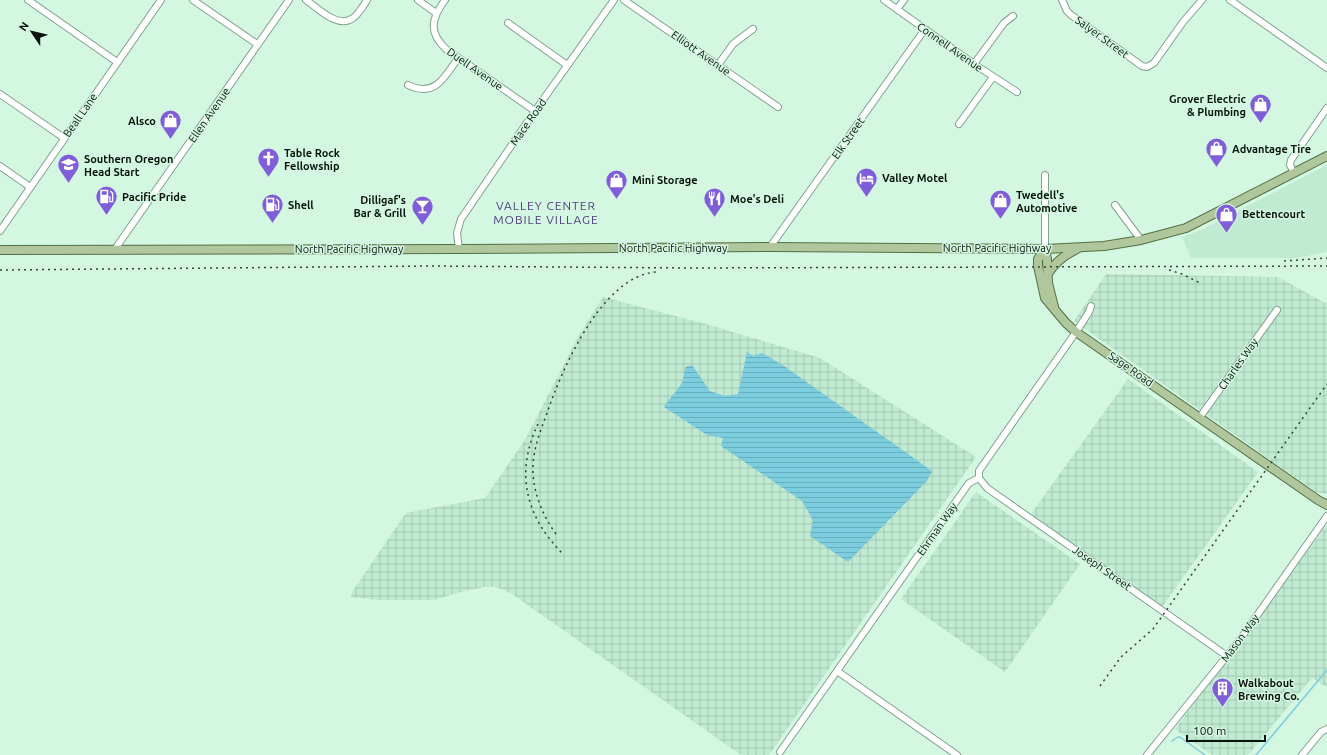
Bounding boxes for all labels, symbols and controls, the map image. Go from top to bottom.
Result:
north arrow [12,12,52,52]
street label: Salyer Street [1073,14,1132,61]
text: N [17,19,31,33]
street label: Connell Avenue [915,20,985,74]
street label: Elliott Avenue [669,28,733,78]
street label: Duell Avenue [445,45,505,93]
street label: Ellen Avenue [186,85,232,145]
street label: Beall Lane [61,91,99,139]
shop icon: Grover Electric & Plumbing [1248,92,1274,125]
place label: Grover Electric & Plumbing [1169,93,1247,118]
street label: Mace Road [508,96,548,148]
shop icon: Alsco [158,108,184,141]
street label: Elk Street [829,114,867,161]
place label: Alsco [128,115,156,127]
shop icon: Advantage Tire [1203,136,1229,169]
place label: Advantage Tire [1232,143,1311,155]
church icon: Table Rock Fellowship [255,146,281,179]
place label: Table Rock Fellowship [284,147,341,172]
school or university icon: Southern Oregon Head Start [56,152,82,185]
place label: Southern Oregon Head Start [84,153,173,178]
hotel icon: Valley Motel [854,165,880,198]
shop icon: Mini Storage [604,167,630,200]
place label: Valley Motel [882,172,948,184]
place label: Mini Storage [632,174,698,186]
fuel station icon: Pacific Pride [93,184,119,217]
restaurant icon: Moe's Deli [702,186,728,219]
shop icon: Twedell's Automotive [987,188,1013,221]
place label: Twedell's Automotive [1016,189,1077,214]
place label: Pacific Pride [122,191,186,203]
fuel station icon: Shell [260,192,286,225]
bar icon: Dilligaf's Bar & Grill [409,193,435,226]
place label: Moe's Deli [730,193,784,205]
place label: Dilligaf's Bar & Grill [354,194,407,219]
place label: Shell [288,199,314,211]
district label: VALLEY CENTER MOBILE VILLAGE [493,199,599,226]
shop icon: Bettencourt [1214,201,1240,234]
place label: Bettencourt [1242,208,1305,220]
street label: North Pacific Highway [619,242,728,254]
street label: North Pacific Highway [943,242,1052,254]
street label: North Pacific Highway [295,243,404,255]
street label: Charles Way [1216,335,1261,392]
street label: Sage Road [1106,349,1156,389]
street label: Ehrman Way [914,500,960,558]
street label: Joseph Street [1070,543,1134,593]
street label: Mason Way [1219,611,1262,664]
building icon: Walkabout Brewing Co. [1210,676,1236,709]
place label: Walkabout Brewing Co. [1238,677,1300,702]
scale bar [1187,717,1265,743]
text: 100 m [1193,724,1226,737]

